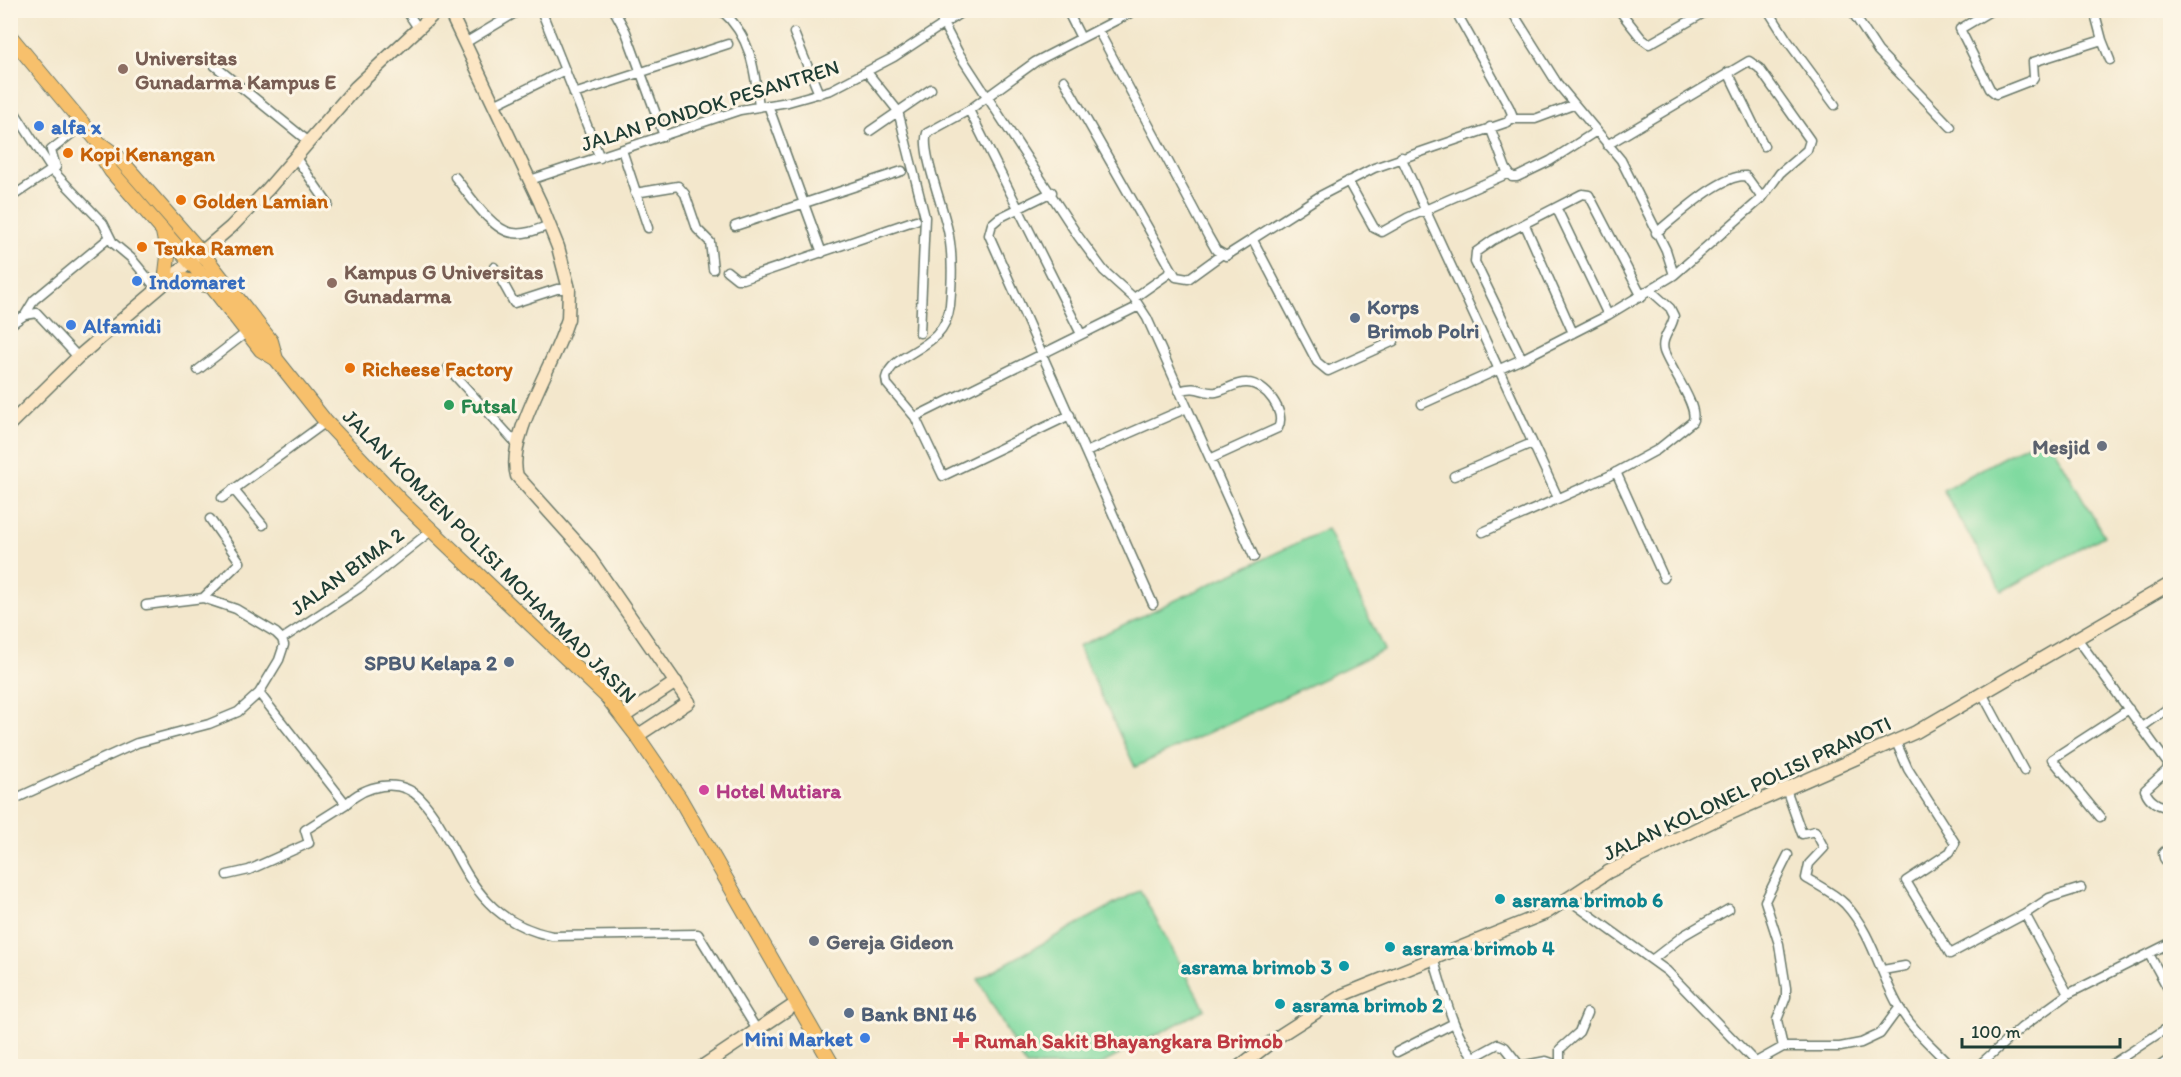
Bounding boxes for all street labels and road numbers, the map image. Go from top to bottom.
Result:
street label: JALAN PONDOK PESANTREN [578,54,842,156]
street label: JALAN KOMJEN POLISI MOHAMMAD JASIN [338,404,642,708]
street label: JALAN BIMA 2 [286,522,408,620]
street label: JALAN KOLONEL POLISI PRANOTI [1599,710,1895,866]

